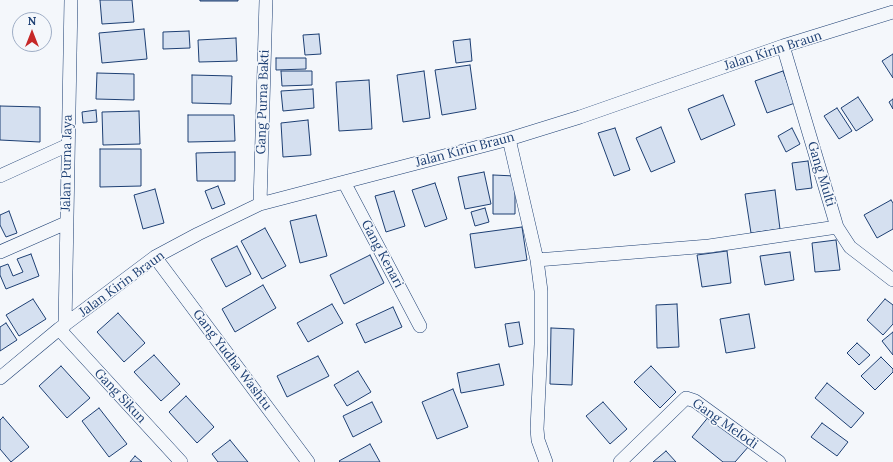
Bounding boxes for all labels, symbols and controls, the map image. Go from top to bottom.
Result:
north arrow [12,12,52,52]
text: N [28,14,36,28]
street label: Jalan Kirin Braun [722,28,824,74]
street label: Gang Purna Bakti [253,49,273,155]
street label: Jalan Purna Jaya [58,114,76,212]
street label: Jalan Kirin Braun [414,129,516,171]
street label: Gang Multi [804,140,838,208]
street label: Gang Kenari [358,217,406,291]
street label: Jalan Kirin Braun [76,248,168,320]
street label: Gang Yudha Washtu [189,307,275,413]
street label: Gang Sikun [91,366,149,426]
street label: Gang Melodi [689,396,761,452]

